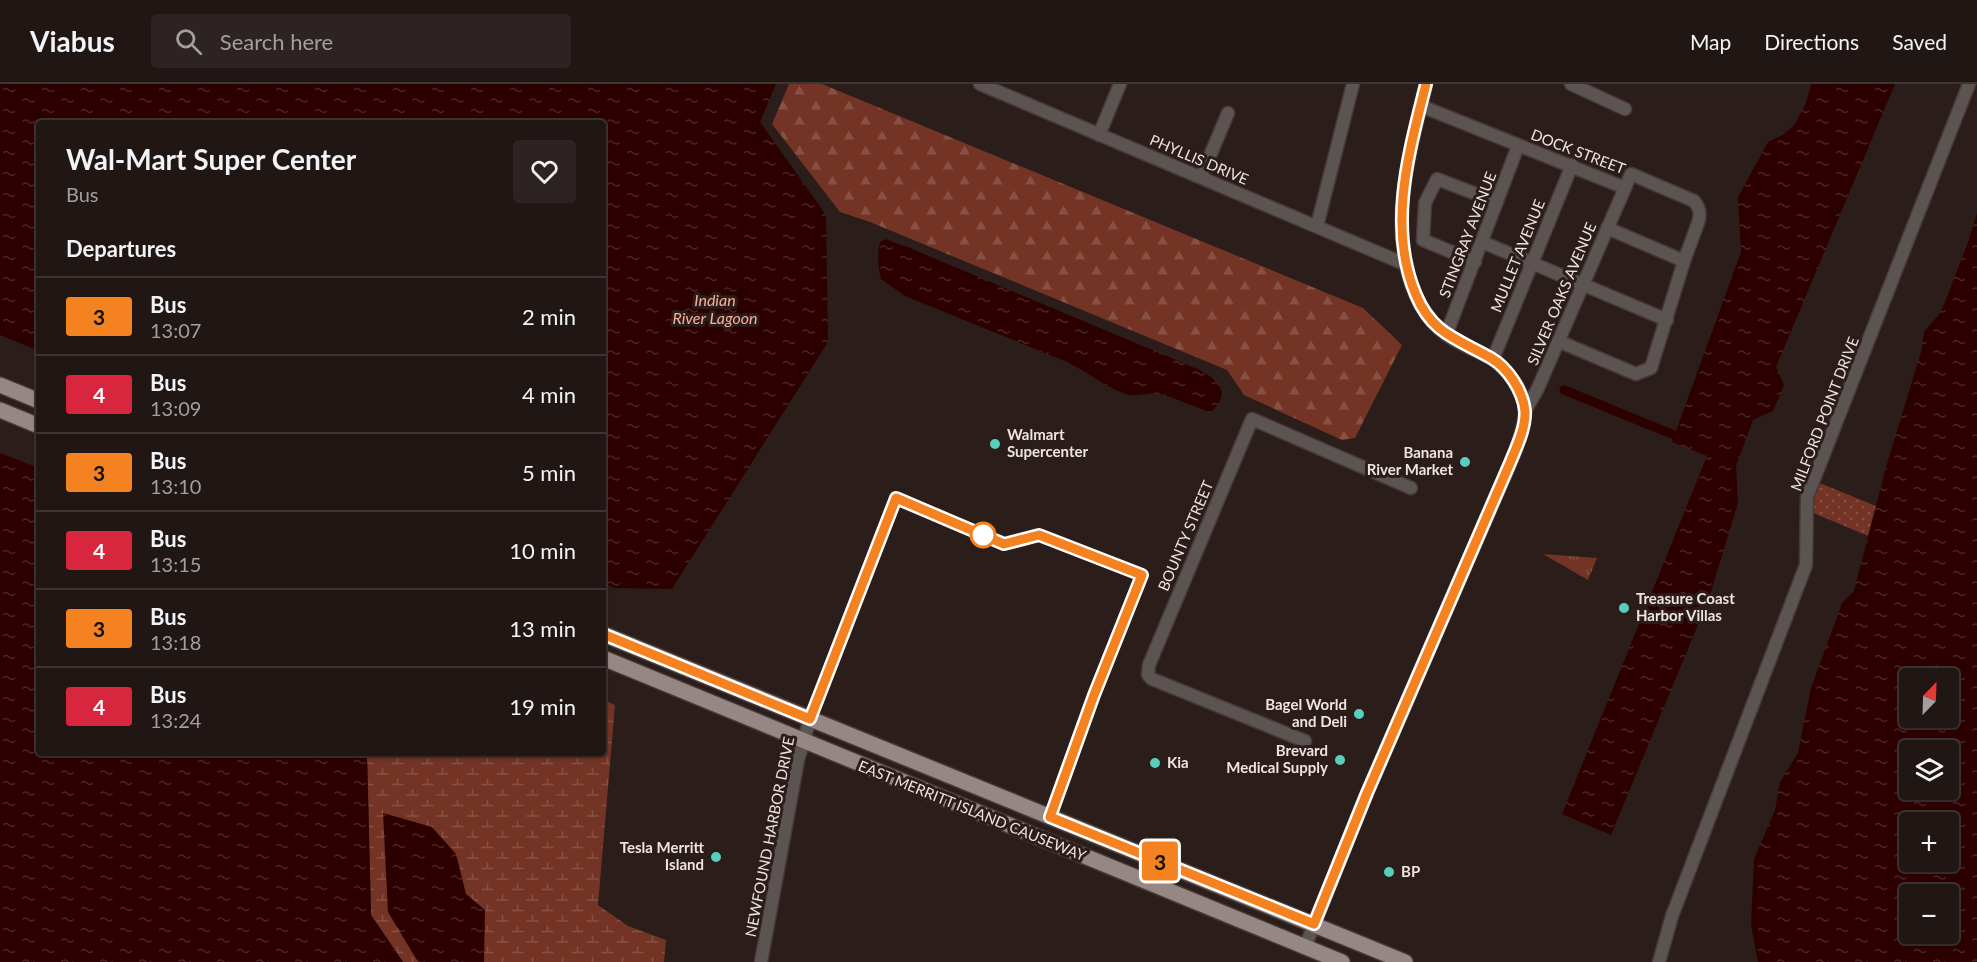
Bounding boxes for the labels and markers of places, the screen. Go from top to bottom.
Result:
place label: Walmart Supercenter [1007,425,1088,460]
marker: Walmart Supercenter [988,437,1002,451]
place label: Banana River Market [1367,443,1453,478]
marker: Banana River Market [1458,455,1472,469]
unlabelled marker [970,522,996,548]
place label: Treasure Coast Harbor Villas [1636,589,1735,624]
marker: Treasure Coast Harbor Villas [1617,601,1631,615]
place label: Bagel World and Deli [1265,695,1347,730]
marker: Bagel World and Deli [1352,707,1366,721]
place label: Brevard Medical Supply [1226,741,1328,776]
place label: Kia [1167,753,1189,771]
marker: Brevard Medical Supply [1333,753,1347,767]
marker: Kia [1148,756,1162,770]
place label: Tesla Merritt Island [620,838,704,873]
marker: Tesla Merritt Island [709,850,723,864]
place label: BP [1401,862,1420,880]
marker: BP [1382,865,1396,879]

